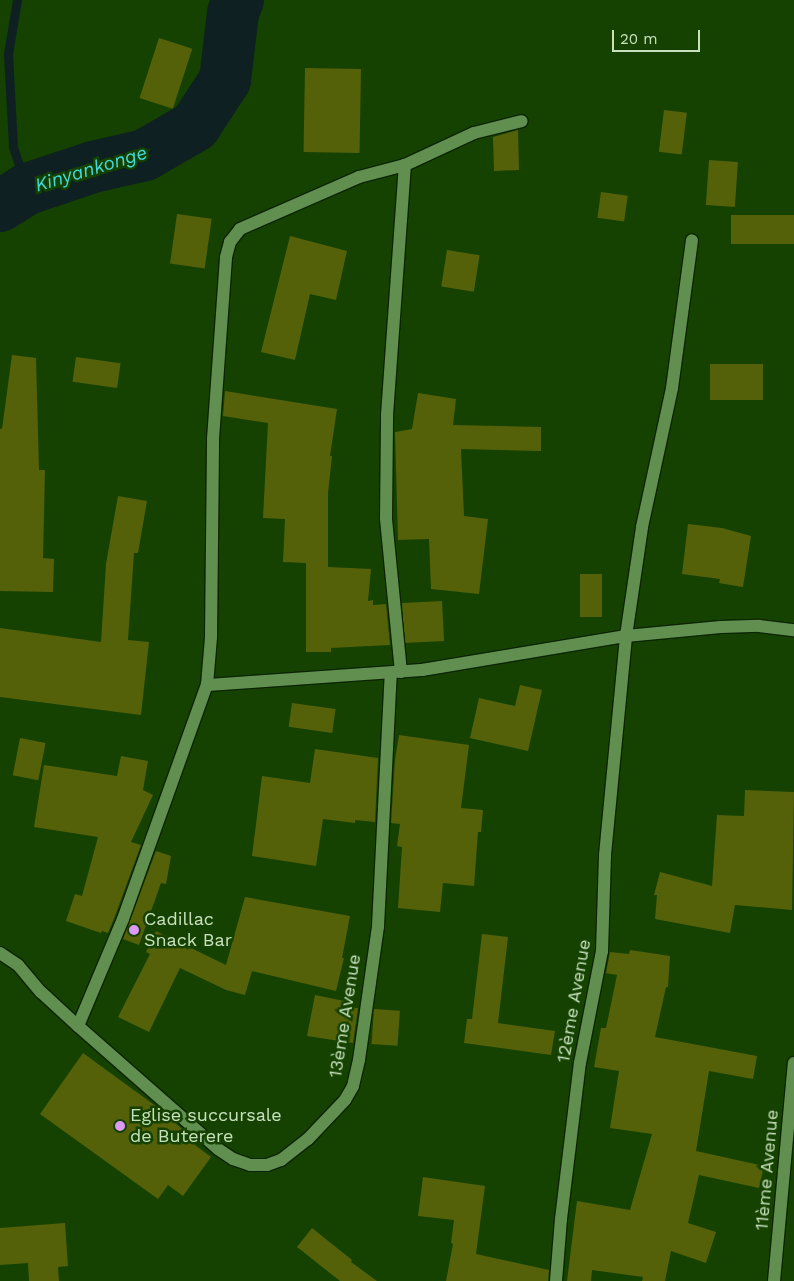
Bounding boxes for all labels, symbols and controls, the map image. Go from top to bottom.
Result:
scale bar [614,20,702,52]
text: 20 m [620,30,658,48]
water label: Kinyankonge [32,141,150,197]
place label: Cadillac Snack Bar [144,909,232,952]
marker: Cadillac Snack Bar [128,924,140,936]
street label: 12ème Avenue [552,937,596,1065]
street label: 13ème Avenue [325,952,365,1080]
place label: Eglise succursale de Buterere [130,1105,282,1148]
street label: 11ème Avenue [751,1108,783,1232]
marker: Eglise succursale de Buterere [114,1120,126,1132]

